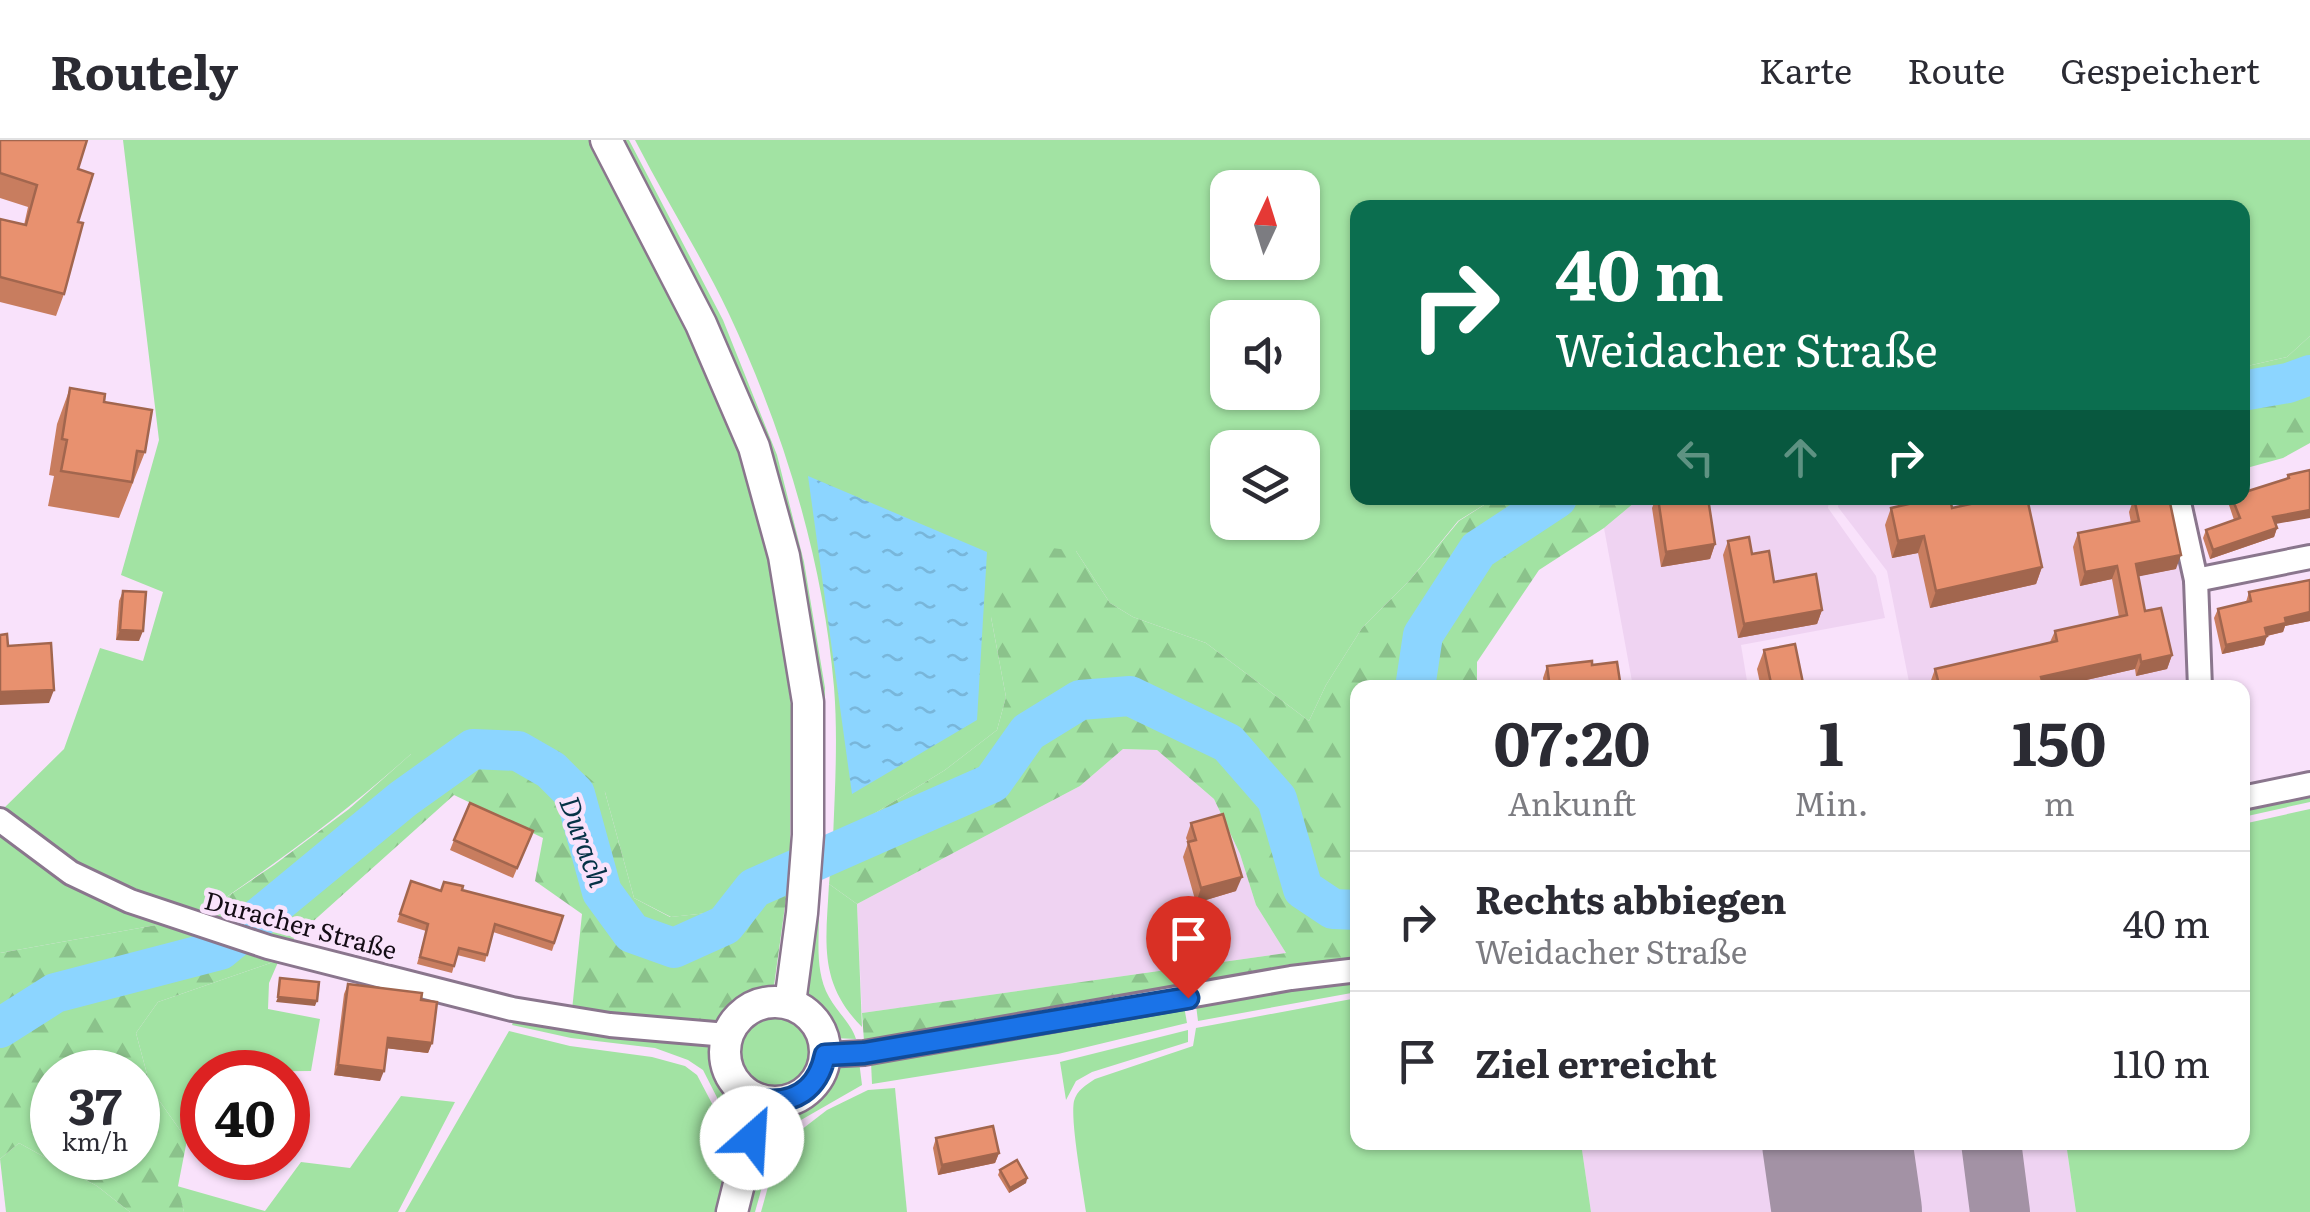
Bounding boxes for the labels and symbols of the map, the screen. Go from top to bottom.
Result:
north arrow [1210,170,1320,280]
water label: Durach [550,790,622,893]
street label: Duracher Straße [201,881,401,967]
pin [1146,896,1231,999]
speed limit sign: 40 [180,1050,310,1180]
position arrow [700,1086,804,1190]

